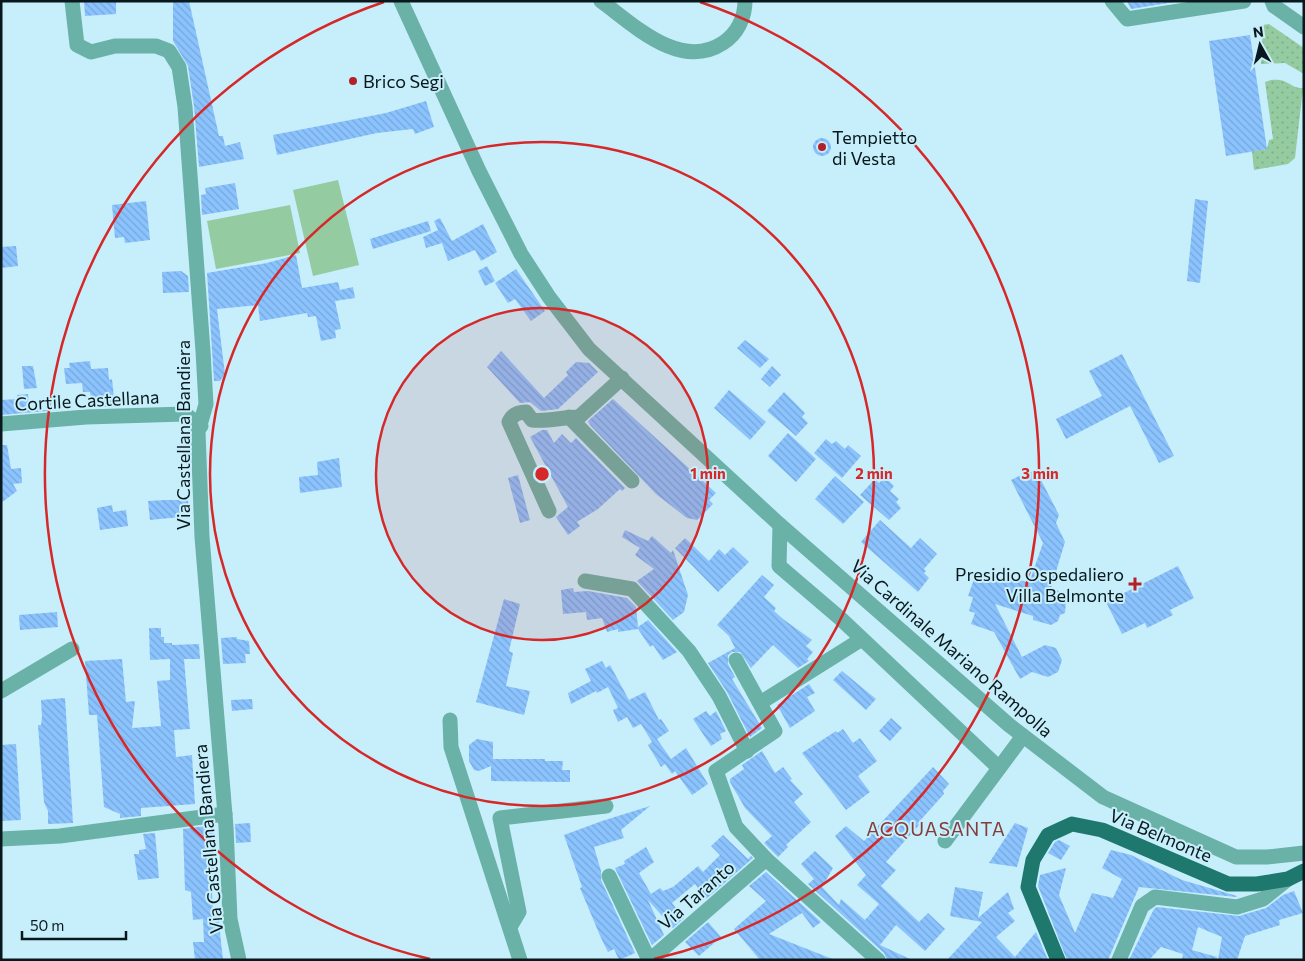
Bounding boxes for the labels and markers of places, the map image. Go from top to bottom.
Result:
place label: Brico Segi [363,70,444,92]
marker: Brico Segi [347,75,359,87]
place label: Tempietto di Vesta [832,126,917,169]
marker: Tempietto di Vesta [816,141,828,153]
centre of rings [533,465,551,483]
place label: Presidio Ospedaliero Villa Belmonte [955,563,1124,606]
marker: Presidio Ospedaliero Villa Belmonte [1128,577,1142,591]

